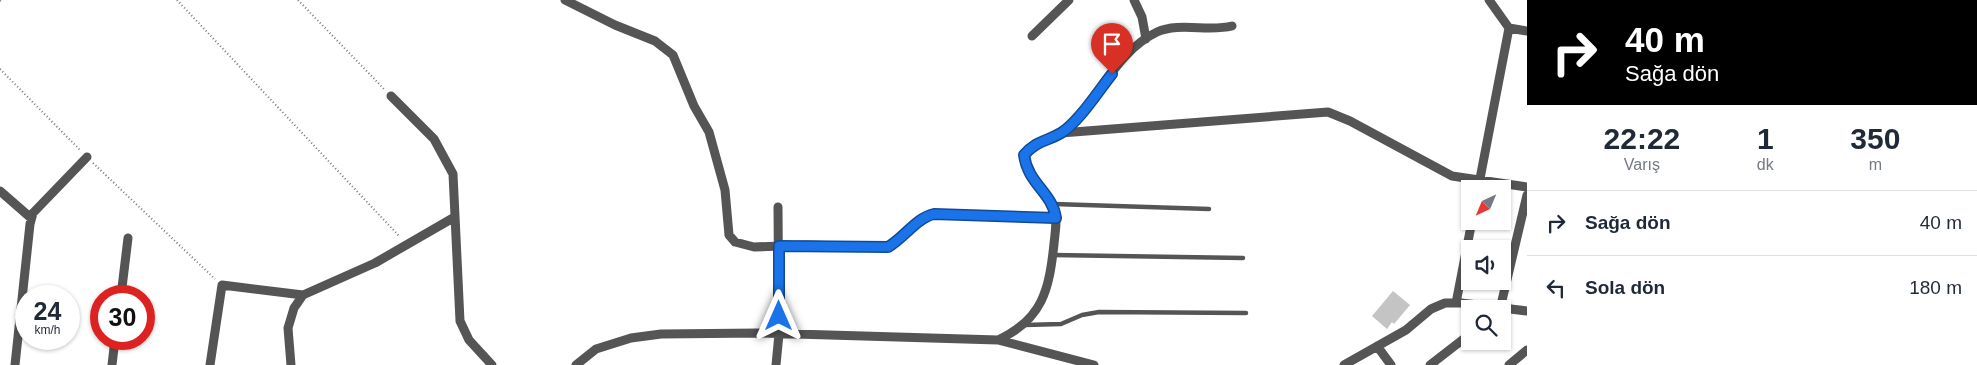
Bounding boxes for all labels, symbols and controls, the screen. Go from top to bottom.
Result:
icon: right [1542,20,1607,85]
text: 40 m [1625,20,1705,59]
pin [1091,23,1133,74]
icon: arrive [1098,30,1126,58]
text: Sağa dön [1625,61,1719,86]
text: 22:22 [1604,122,1680,155]
text: 1 [1757,122,1774,155]
text: 350 [1850,122,1900,155]
text: Varış [1624,156,1660,173]
text: dk [1757,156,1774,173]
text: m [1869,156,1882,173]
north arrow [1461,180,1511,230]
map controls [1461,180,1511,350]
icon: right [1542,209,1570,237]
text: Sağa dön [1585,212,1671,233]
text: 40 m [1920,212,1962,233]
button: sound [1461,240,1511,290]
icon: left [1542,274,1570,302]
text: Sola dön [1585,277,1665,298]
text: 180 m [1909,277,1962,298]
speed limit sign: 30 [90,285,155,350]
position arrow [752,289,804,341]
text: 24 [34,297,61,325]
button: search [1461,300,1511,350]
text: km/h [34,323,61,337]

